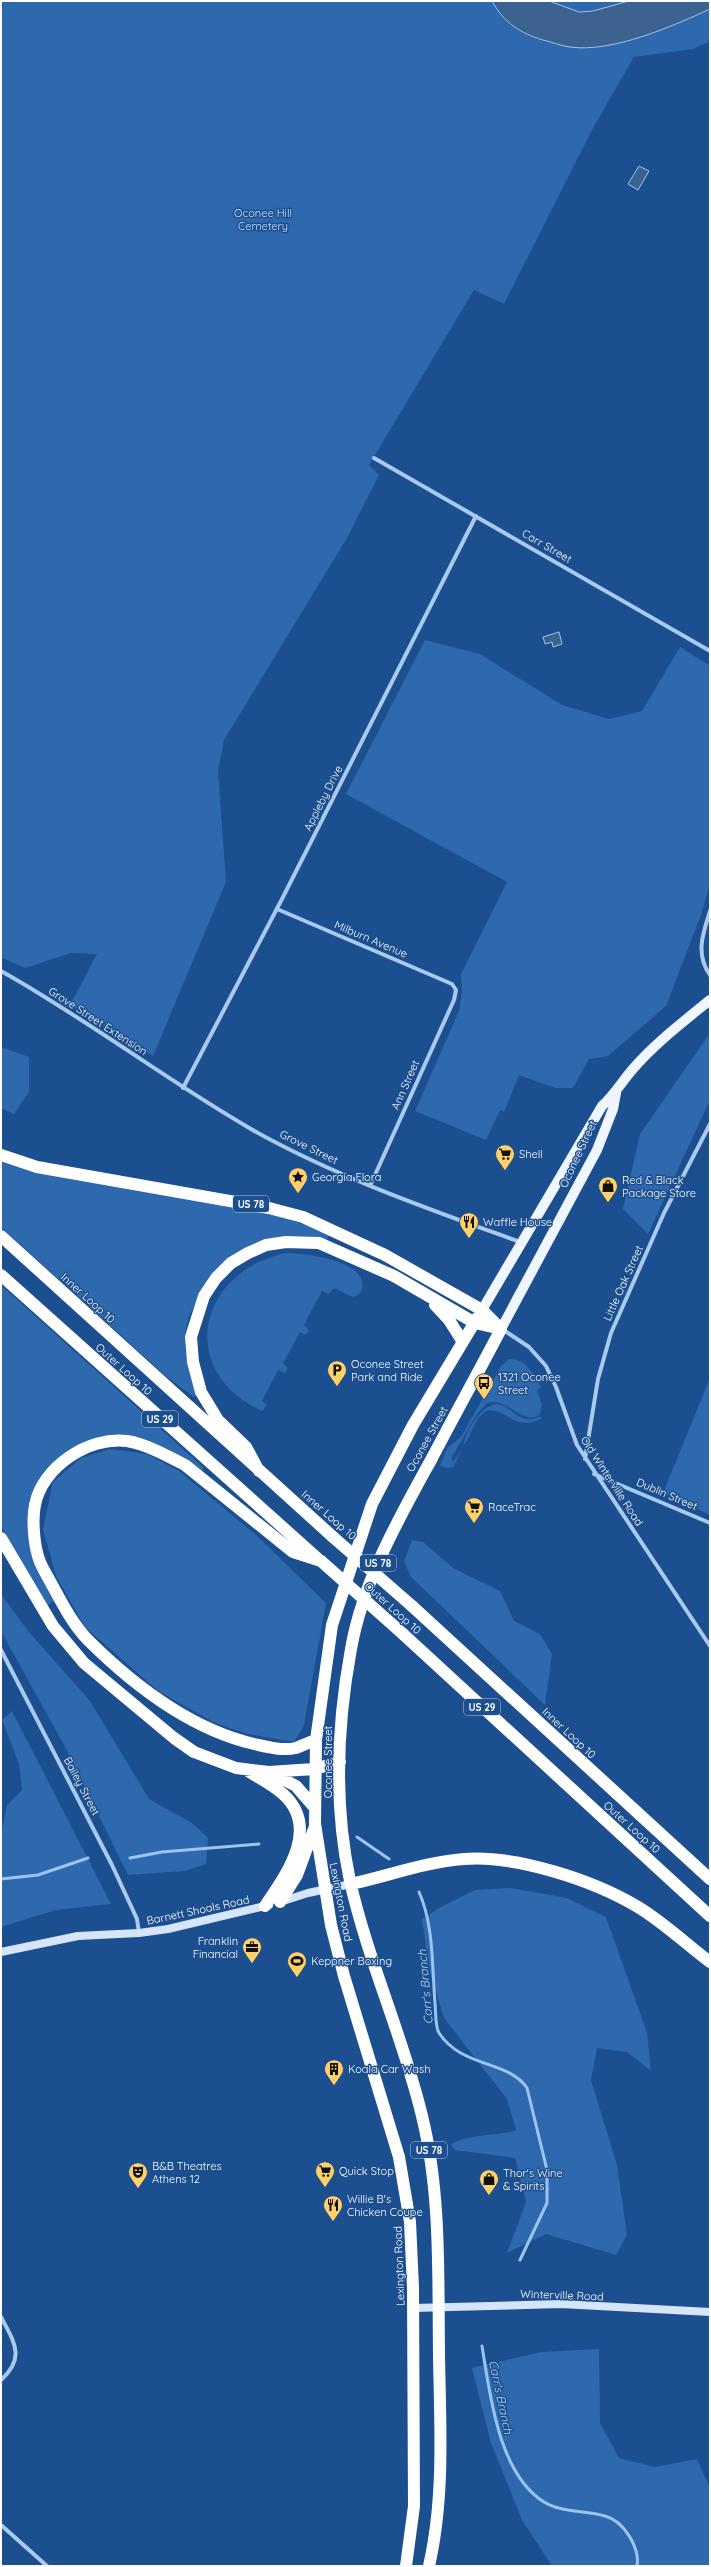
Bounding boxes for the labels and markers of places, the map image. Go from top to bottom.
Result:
supermarket icon: Shell [494,1143,516,1171]
place label: Shell [519,1147,543,1161]
place icon: Georgia Flora [287,1166,309,1194]
place label: Georgia Flora [312,1170,382,1184]
place label: Red & Black Package Store [622,1173,696,1200]
shop icon: Red & Black Package Store [597,1175,619,1203]
restaurant icon: Waffle House [458,1211,480,1239]
place label: Waffle House [483,1215,552,1229]
place label: Oconee Street Park and Ride [351,1357,424,1384]
parking icon: Oconee Street Park and Ride [326,1359,348,1387]
place label: 1321 Oconee Street [498,1370,561,1397]
bus stop icon: 1321 Oconee Street [473,1372,495,1400]
supermarket icon: RaceTrac [463,1496,485,1524]
place label: RaceTrac [488,1500,536,1514]
place label: Franklin Financial [193,1934,238,1961]
office icon: Franklin Financial [241,1936,263,1964]
sports icon: Keppner Boxing [286,1950,308,1978]
place label: Keppner Boxing [311,1954,392,1968]
building icon: Koala Car Wash [323,2058,345,2086]
place label: Koala Car Wash [348,2062,430,2076]
place label: B&B Theatres Athens 12 [152,2159,222,2186]
supermarket icon: Quick Stop [314,2160,336,2188]
theatre icon: B&B Theatres Athens 12 [127,2161,149,2189]
place label: Quick Stop [339,2164,394,2178]
place label: Thor's Wine & Spirits [503,2166,563,2193]
shop icon: Thor's Wine & Spirits [478,2168,500,2196]
place label: Willie B's Chicken Coupe [347,2192,423,2219]
restaurant icon: Willie B's Chicken Coupe [322,2194,344,2222]

